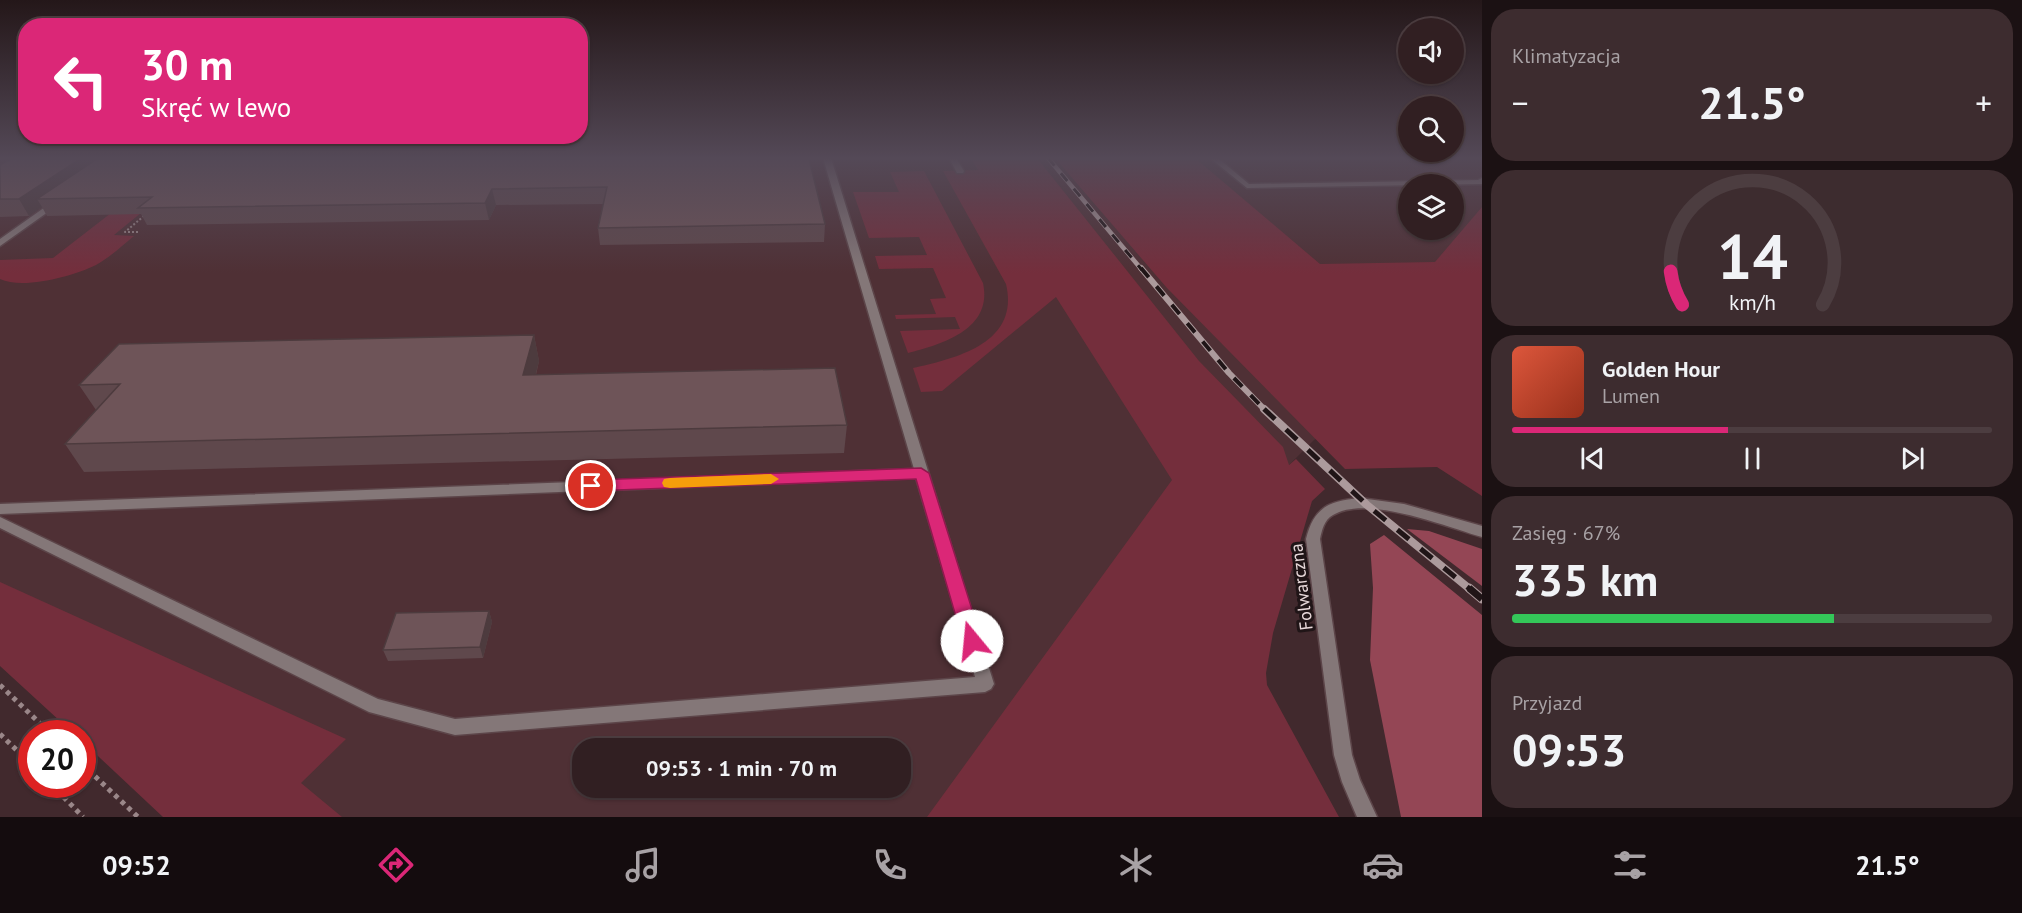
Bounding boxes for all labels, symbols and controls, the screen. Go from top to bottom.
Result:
map controls [1398,18,1464,240]
button: sound [1398,18,1464,84]
text: 30 m [141,37,233,92]
icon: left [42,42,120,120]
text: Klimatyzacja [1512,43,1621,69]
text: 21.5° [1698,73,1806,131]
text: − [1512,81,1529,124]
text: + [1975,81,1992,124]
text: Skręć w lewo [141,90,291,124]
button: search [1398,96,1464,162]
button: layers [1398,174,1464,240]
text: 14 [1717,215,1787,296]
text: km/h [1728,288,1775,316]
text: Golden Hour [1602,355,1720,383]
text: Lumen [1602,383,1660,409]
icon: previous [1576,442,1609,475]
icon: pause [1736,442,1769,475]
icon: next [1896,442,1929,475]
pin [565,460,616,511]
icon: arrive [574,469,607,502]
text: Zasięg · 67% [1512,520,1620,546]
street label: Folwarczna [1284,542,1318,632]
text: 335 km [1512,550,1658,608]
position arrow [940,609,1004,673]
text: Przyjazd [1512,690,1582,716]
speed limit sign: 20 [18,720,96,798]
text: 09:53 [1512,720,1626,778]
text: 09:53 · 1 min · 70 m [646,754,837,782]
icon: directions [375,844,417,886]
icon: music [622,844,664,886]
icon: phone [869,844,911,886]
icon: climate [1115,844,1157,886]
icon: car [1362,844,1404,886]
icon: filters [1609,844,1651,886]
text: 09:52 [102,848,171,882]
text: 21.5° [1855,848,1920,882]

